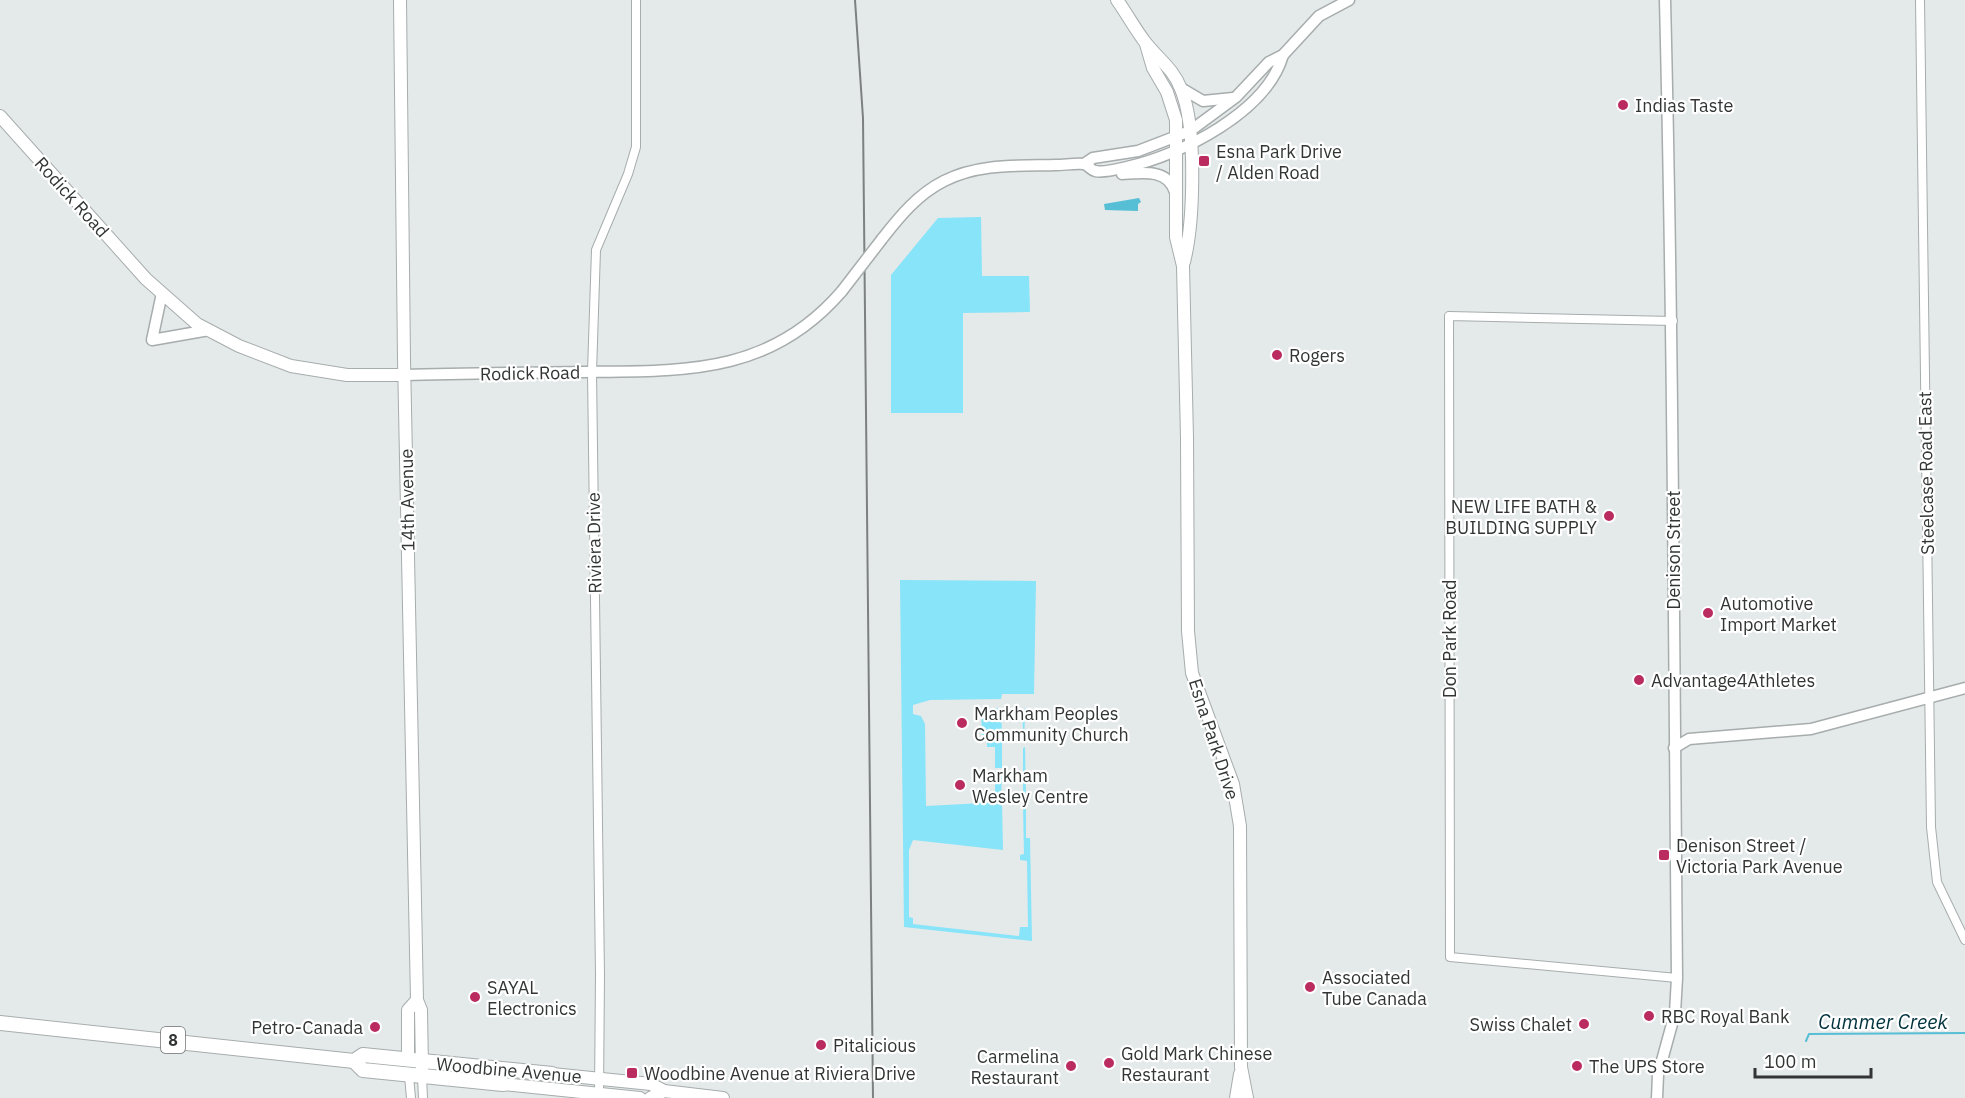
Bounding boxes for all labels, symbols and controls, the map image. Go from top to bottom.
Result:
place label: Indias Taste [1635,94,1734,117]
marker: Indias Taste [1616,98,1630,112]
place label: Esna Park Drive / Alden Road [1216,140,1342,184]
street label: Rodick Road [30,152,114,242]
marker: Esna Park Drive / Alden Road [1197,154,1211,168]
place label: Rogers [1289,344,1345,367]
marker: Rogers [1270,348,1284,362]
street label: Rodick Road [480,361,580,385]
street label: Steelcase Road East [1913,391,1939,555]
street label: 14th Avenue [395,448,419,551]
street label: Denison Street [1662,490,1685,610]
street label: Riviera Drive [582,492,606,594]
place label: NEW LIFE BATH & BUILDING SUPPLY [1445,495,1598,539]
marker: NEW LIFE BATH & BUILDING SUPPLY [1602,509,1616,523]
street label: Don Park Road [1438,580,1461,698]
place label: Automotive Import Market [1720,592,1837,636]
marker: Automotive Import Market [1701,606,1715,620]
place label: Advantage4Athletes [1651,669,1815,692]
marker: Advantage4Athletes [1632,673,1646,687]
street label: Esna Park Drive [1184,676,1244,802]
place label: Markham Peoples Community Church [974,702,1129,746]
marker: Markham Peoples Community Church [955,716,969,730]
place label: Markham Wesley Centre [972,764,1088,808]
marker: Markham Wesley Centre [953,778,967,792]
place label: Denison Street / Victoria Park Avenue [1676,834,1843,878]
marker: Denison Street / Victoria Park Avenue [1657,848,1671,862]
place label: Associated Tube Canada [1322,966,1427,1010]
place label: SAYAL Electronics [487,976,577,1020]
marker: Associated Tube Canada [1303,980,1317,994]
marker: SAYAL Electronics [468,990,482,1004]
place label: RBC Royal Bank [1661,1005,1790,1028]
water label: Cummer Creek [1818,1008,1948,1035]
marker: RBC Royal Bank [1642,1009,1656,1023]
place label: Swiss Chalet [1469,1013,1572,1036]
place label: Petro-Canada [251,1016,363,1039]
marker: Swiss Chalet [1577,1017,1591,1031]
marker: Petro-Canada [368,1020,382,1034]
road number: 8 [161,1027,185,1053]
place label: Pitalicious [833,1034,916,1057]
marker: Pitalicious [814,1038,828,1052]
scale bar [1755,1041,1870,1079]
place label: Gold Mark Chinese Restaurant [1121,1042,1273,1086]
place label: Carmelina Restaurant [970,1045,1059,1089]
text: 100 m [1764,1050,1816,1073]
street label: Woodbine Avenue [435,1052,583,1088]
place label: The UPS Store [1589,1055,1705,1078]
marker: Gold Mark Chinese Restaurant [1102,1056,1116,1070]
marker: Carmelina Restaurant [1064,1059,1078,1073]
marker: The UPS Store [1570,1059,1584,1073]
place label: Woodbine Avenue at Riviera Drive [644,1062,916,1085]
marker: Woodbine Avenue at Riviera Drive [625,1066,639,1080]

